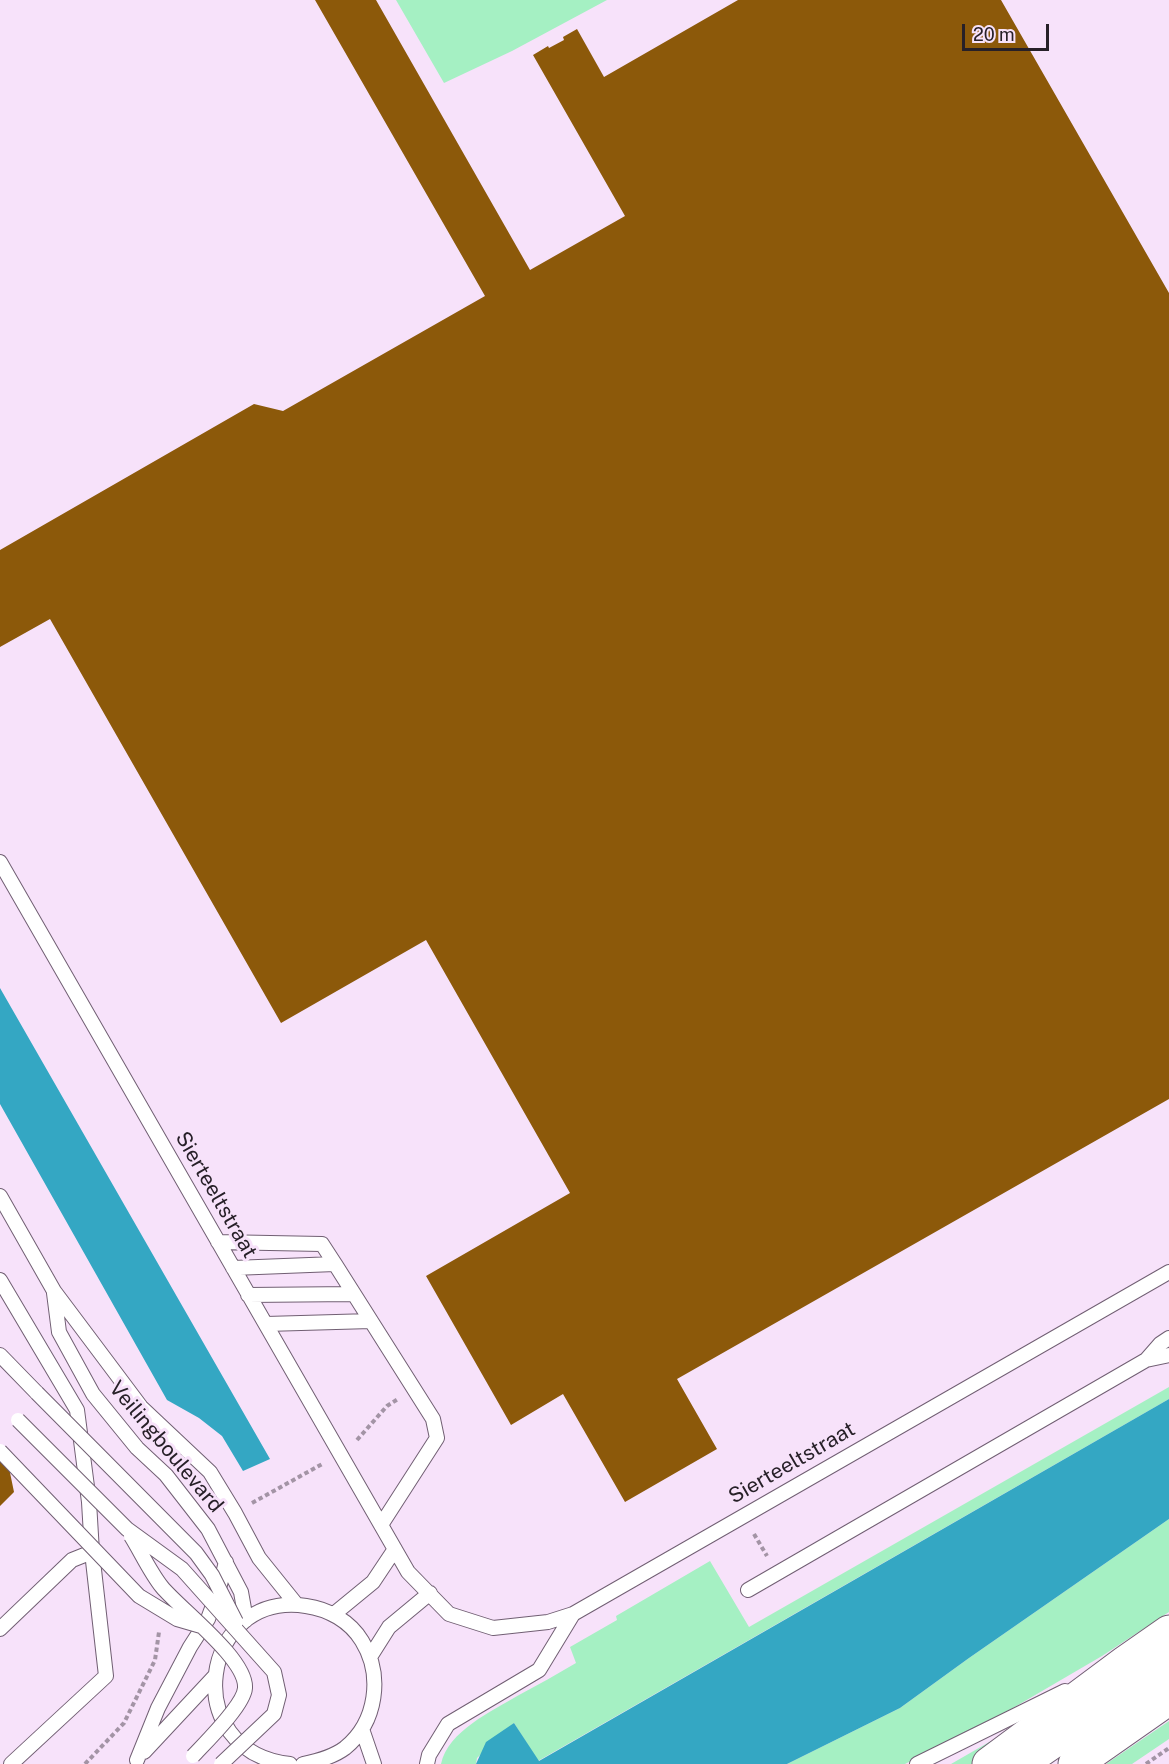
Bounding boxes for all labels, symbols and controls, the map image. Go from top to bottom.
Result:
scale bar [965,12,1052,50]
text: 20 m [973,24,1015,45]
street label: Sierteeltstraat [170,1127,262,1263]
street label: Veilingboulevard [104,1376,228,1518]
street label: Sierteeltstraat [724,1417,860,1509]

